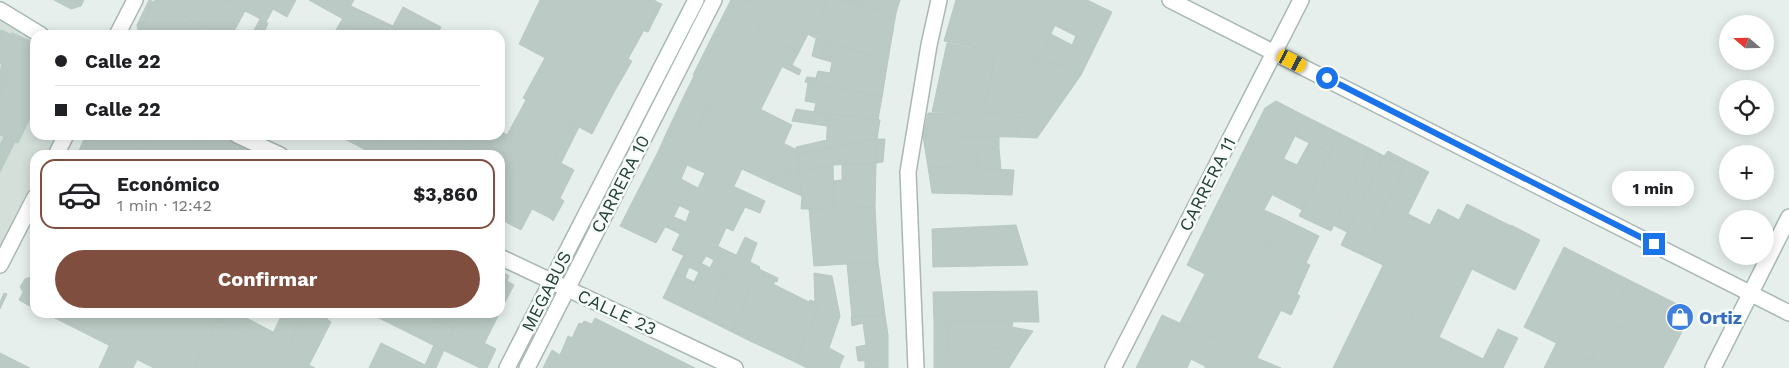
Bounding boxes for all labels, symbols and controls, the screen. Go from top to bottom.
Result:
north arrow [1719,15,1774,70]
map controls [1719,15,1774,265]
car [1275,48,1308,74]
text: Calle 22 [85,50,160,73]
route start [1316,67,1338,89]
button: locate [1719,80,1774,135]
text: Calle 22 [85,98,160,121]
street label: CARRERA 10 [586,132,654,236]
street label: CARRERA 11 [1174,134,1240,234]
button: + [1719,145,1774,200]
icon: car [57,172,102,217]
callout: 1 min [1613,172,1695,206]
text: Económico [117,173,220,196]
text: 1 min [1632,179,1674,198]
text: $3,860 [413,183,478,206]
text: 1 min · 12:42 [117,196,212,215]
button: − [1719,210,1774,265]
route end [1643,233,1665,255]
street label: MEGABUS [517,247,575,335]
button: Confirmar [55,250,480,308]
street label: CALLE 23 [574,285,660,339]
shop icon: Ortiz [1665,302,1695,332]
place label: Ortiz [1699,307,1742,328]

